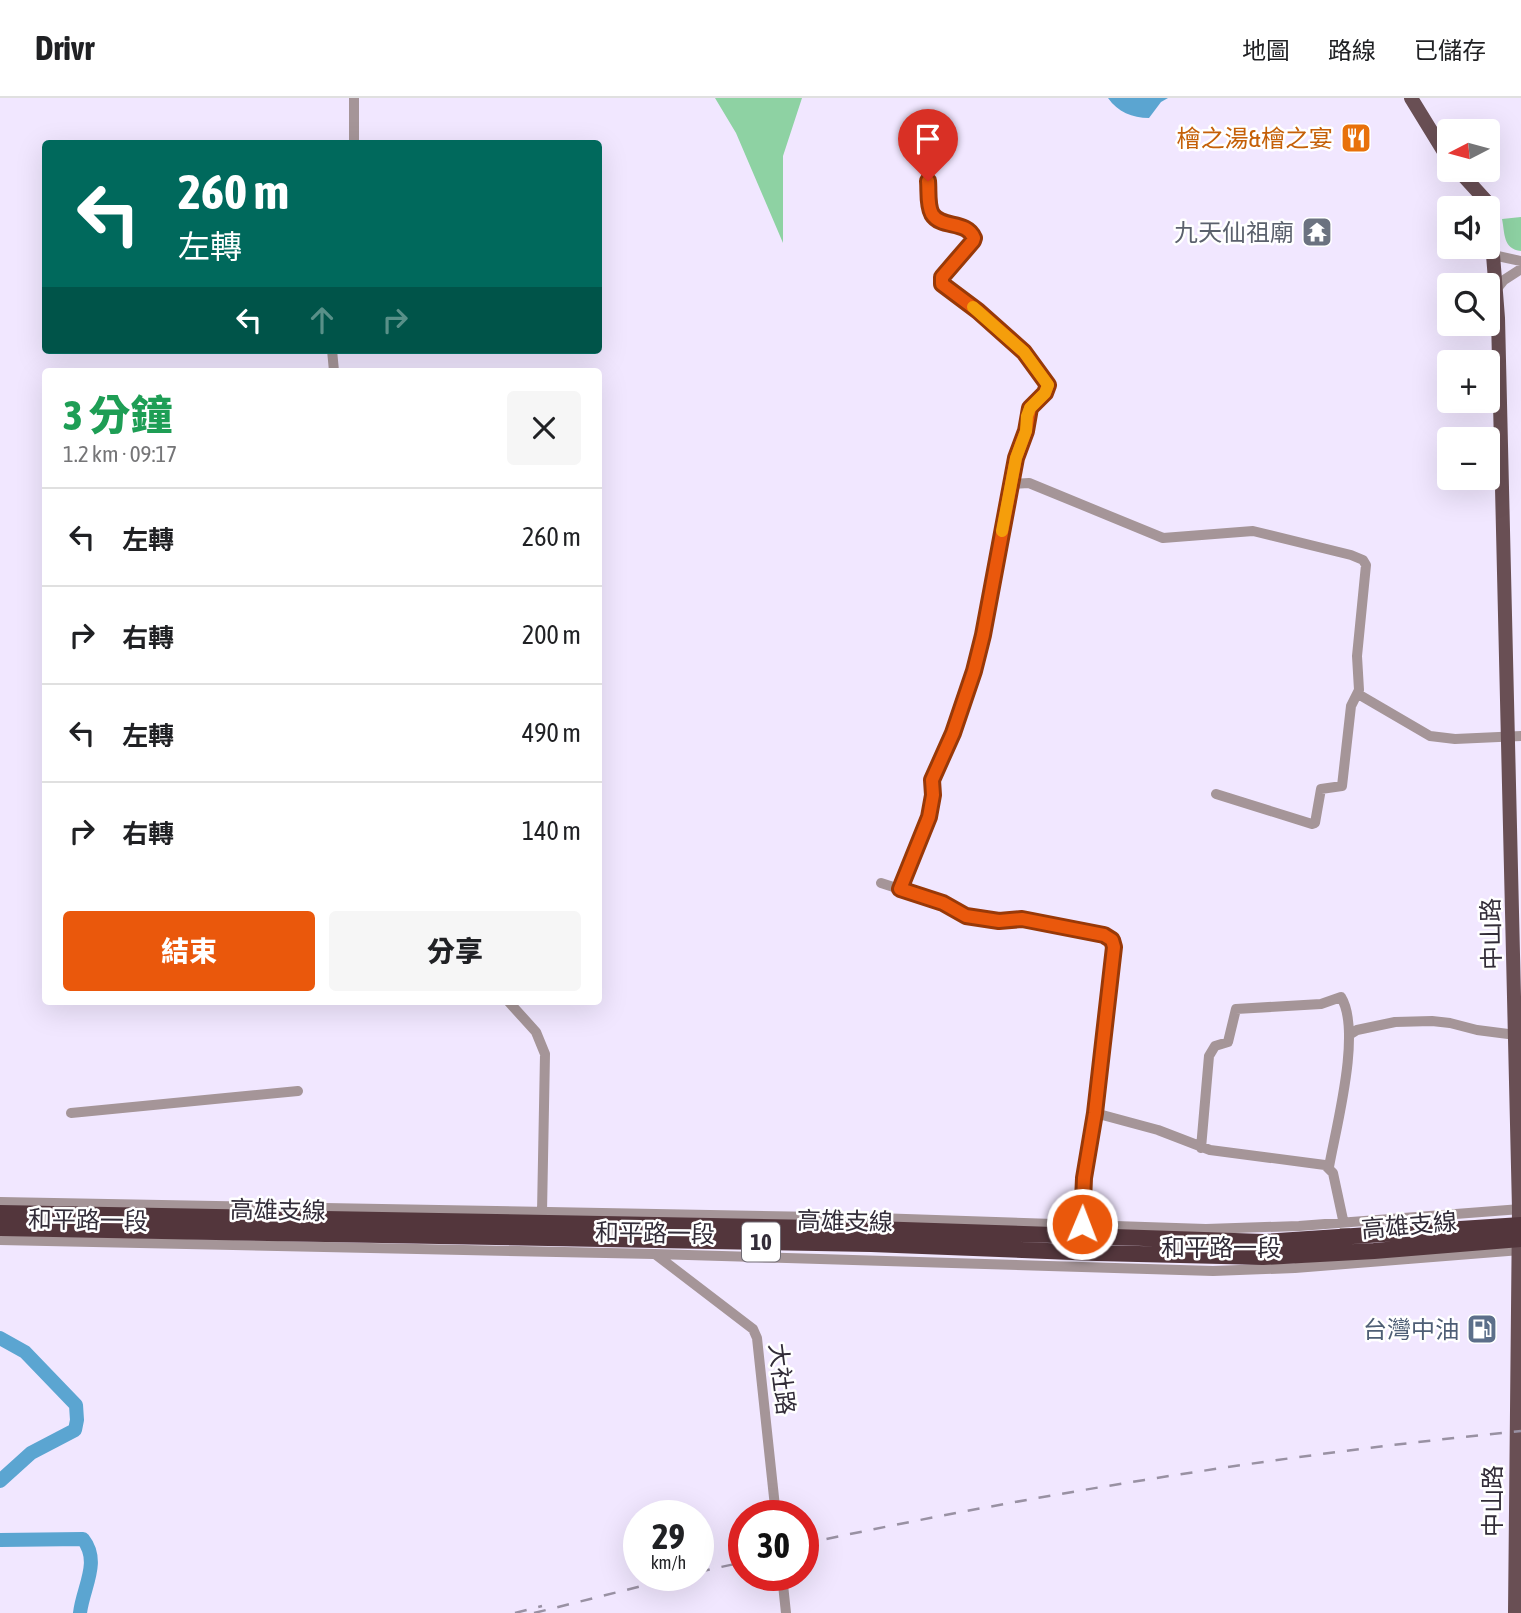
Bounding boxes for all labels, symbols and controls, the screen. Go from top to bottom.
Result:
text: Drivr [35,29,94,67]
text: 地圖 [1242,37,1290,64]
text: 路線 [1328,37,1376,64]
text: 已儲存 [1414,37,1486,64]
pin [898,109,958,181]
north arrow [1437,119,1500,182]
map controls [1437,119,1500,490]
icon: arrive [909,120,947,158]
restaurant icon: 檜之湯&檜之宴 [1339,121,1373,155]
place label: 檜之湯&檜之宴 [1177,125,1333,152]
text: 260 m [178,163,289,219]
icon: left [63,168,154,259]
button: sound [1437,196,1500,259]
temple icon: 九天仙祖廟 [1300,215,1334,249]
place label: 九天仙祖廟 [1174,219,1294,246]
text: 左轉 [178,228,242,265]
button: search [1437,273,1500,336]
icon: left [230,301,268,339]
icon: ahead [303,301,341,339]
icon: right [376,301,414,339]
button: + [1437,350,1500,413]
text: 3 分鐘 [63,391,173,439]
button: close [507,391,581,465]
button: − [1437,427,1500,490]
text: 1.2 km · 09:17 [63,441,177,467]
icon: left [63,518,101,556]
text: 260 m [522,522,581,552]
text: 左轉 [122,525,174,555]
icon: right [63,616,101,654]
text: 200 m [522,620,581,650]
text: 右轉 [122,623,174,653]
icon: left [63,714,101,752]
text: 490 m [522,718,581,748]
text: 左轉 [122,721,174,751]
icon: right [63,812,101,850]
text: 140 m [522,816,581,846]
text: 右轉 [122,819,174,849]
street label: 中山路 [1477,898,1505,970]
button: 結束 [63,911,315,991]
button: 分享 [329,911,581,991]
position arrow [1045,1187,1119,1261]
street label: 高雄支線 [230,1196,326,1224]
street label: 和平路一段 [28,1205,148,1235]
street label: 高雄支線 [797,1207,893,1235]
street label: 高雄支線 [1360,1207,1458,1243]
street label: 和平路一段 [595,1218,715,1248]
road number: 10 [742,1222,780,1261]
street label: 和平路一段 [1161,1234,1281,1261]
fuel station icon: 台灣中油 [1465,1312,1499,1346]
place label: 台灣中油 [1363,1316,1459,1343]
street label: 大社路 [764,1342,800,1416]
street label: 中山路 [1479,1465,1506,1537]
speed limit sign: 30 [728,1500,819,1591]
text: 29 [652,1516,685,1556]
text: km/h [651,1552,686,1573]

